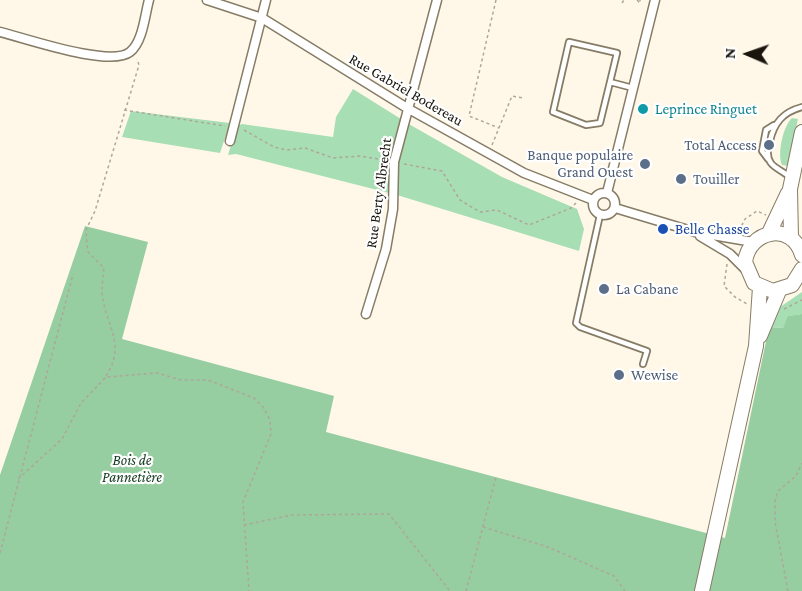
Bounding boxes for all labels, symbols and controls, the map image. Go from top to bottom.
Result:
north arrow [718,24,778,84]
text: N [721,48,738,59]
street label: Rue Gabriel Bodereau [346,50,466,130]
place label: Leprince Ringuet [655,100,757,118]
marker: Leprince Ringuet [636,102,650,116]
place label: Total Access [684,136,757,154]
street label: Rue Berty Albrecht [362,137,396,249]
marker: Total Access [762,138,776,152]
place label: Banque populaire Grand Ouest [527,146,633,181]
marker: Banque populaire Grand Ouest [638,157,652,171]
place label: Touiller [693,170,740,188]
marker: Touiller [674,172,688,186]
place label: Belle Chasse [675,220,749,238]
marker: Belle Chasse [656,222,670,236]
place label: La Cabane [616,280,678,298]
marker: La Cabane [597,282,611,296]
place label: Wewise [631,366,678,384]
marker: Wewise [612,368,626,382]
park label: Bois de Pannetière [102,451,162,486]

